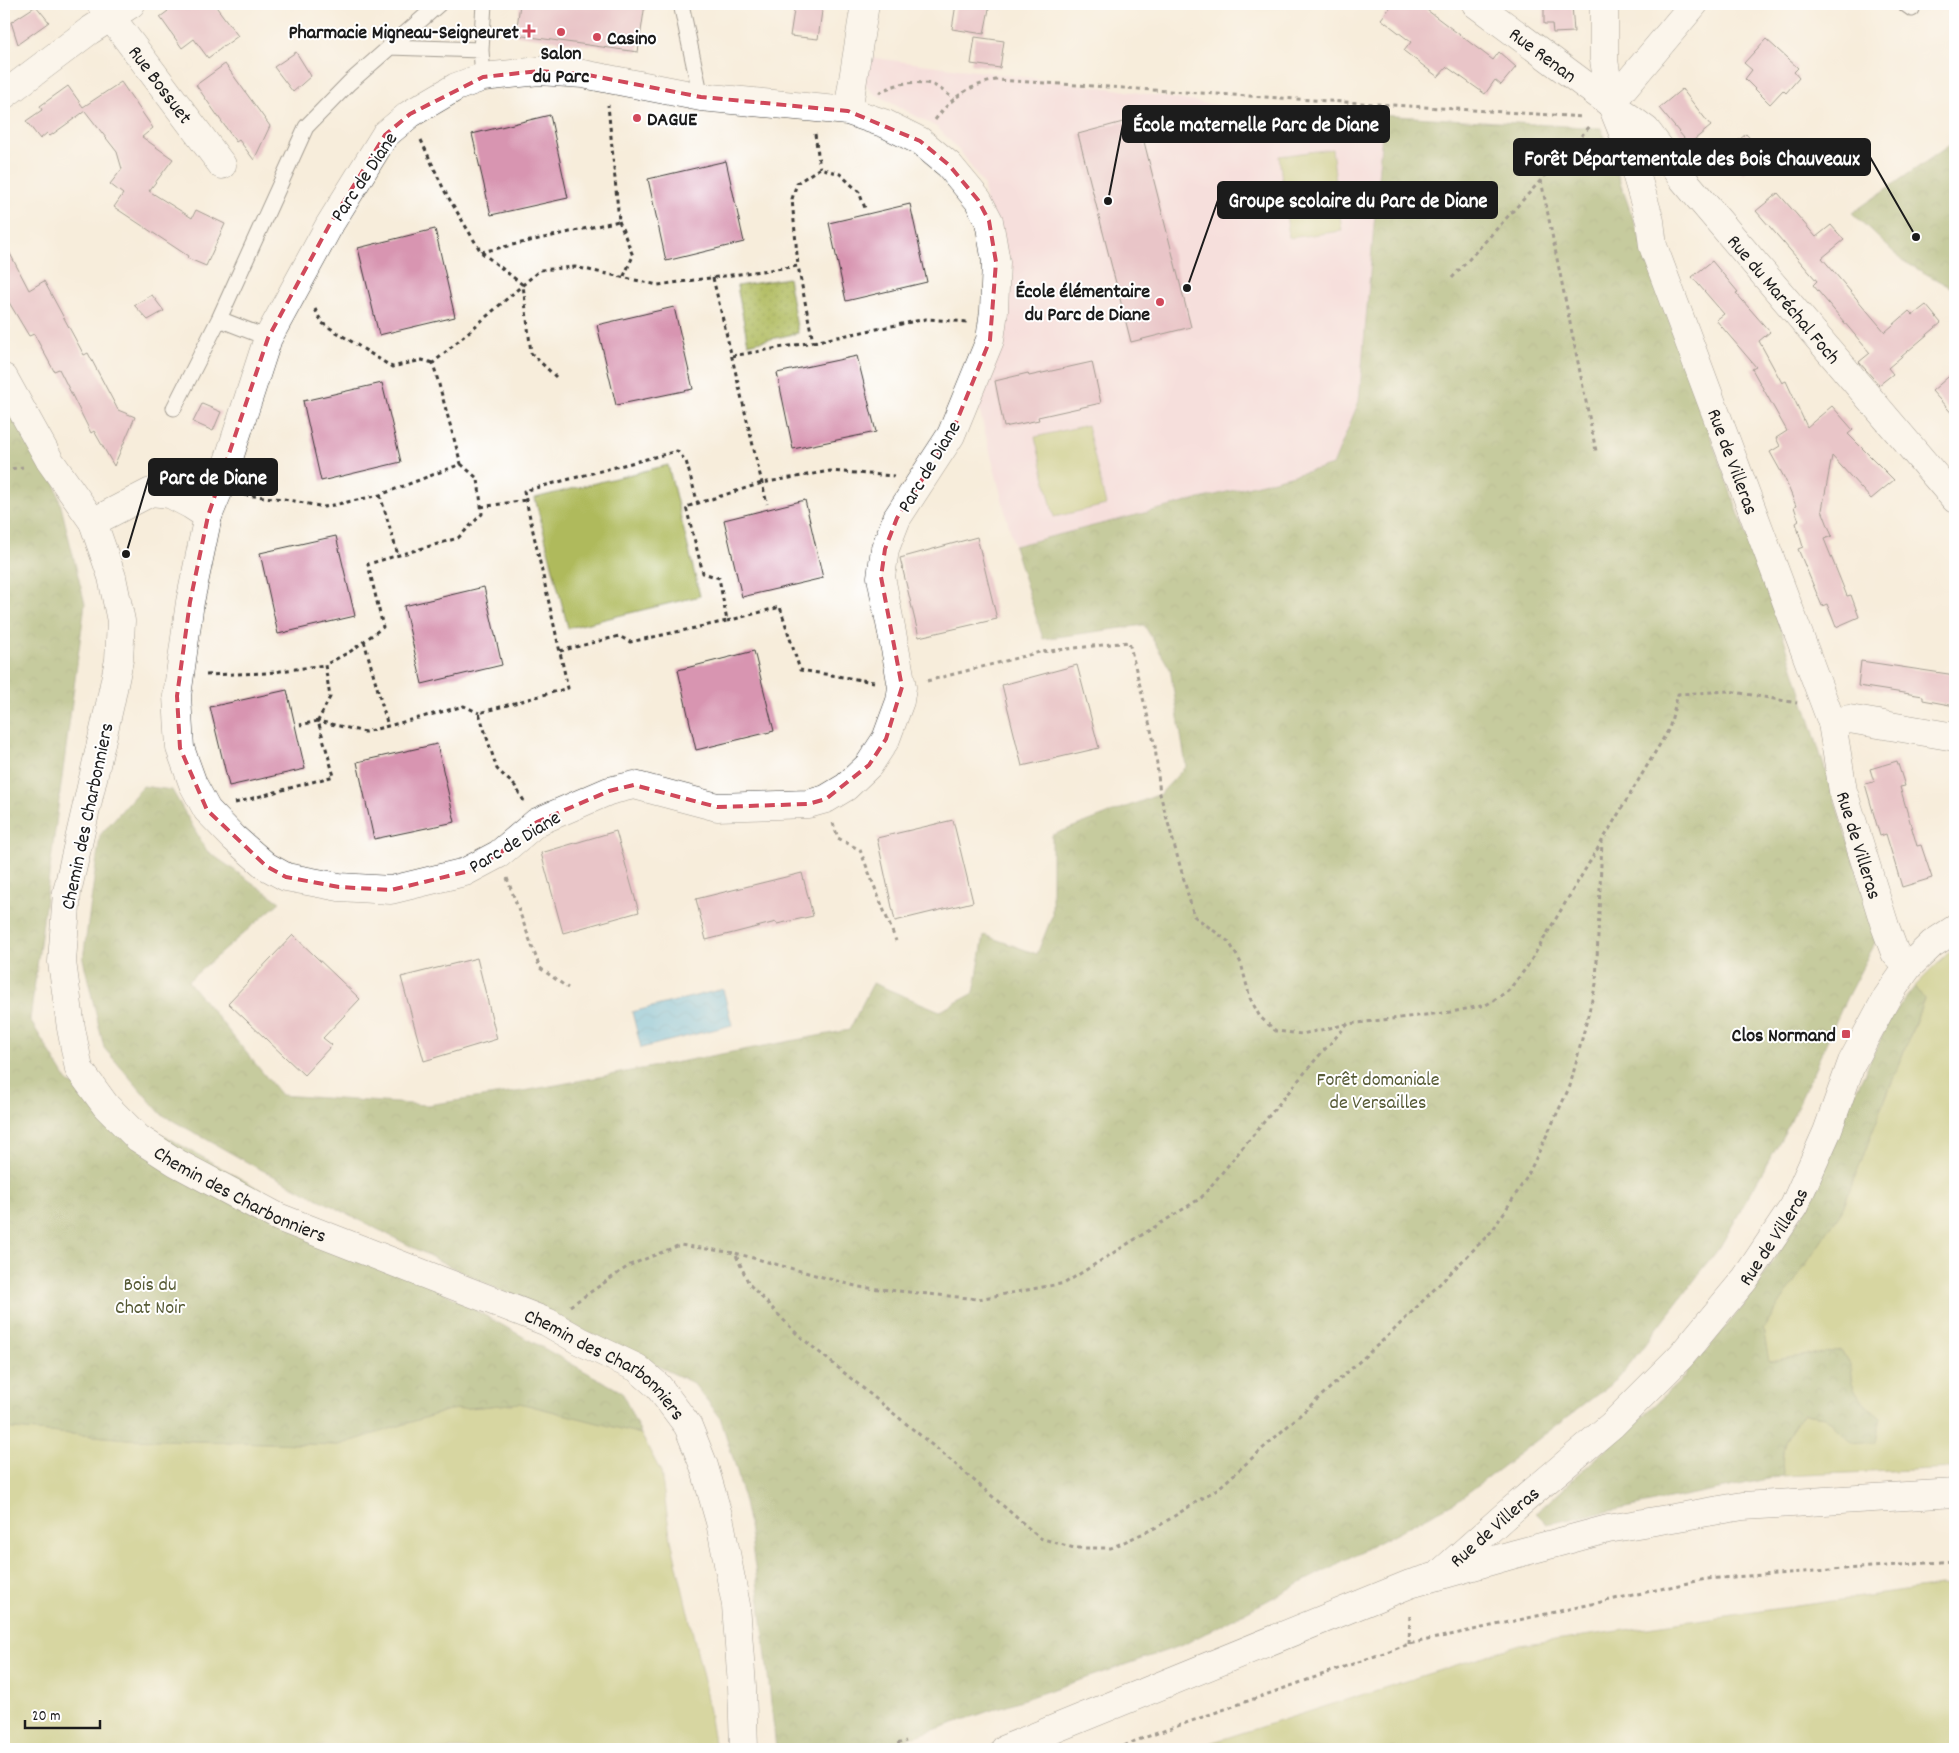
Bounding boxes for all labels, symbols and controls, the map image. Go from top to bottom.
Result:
place label: Pharmacie Migneau-Seigneuret [288,20,520,48]
street label: Rue Renan [1502,22,1581,91]
marker: Pharmacie Migneau-Seigneuret [523,25,535,37]
marker: Salon du Parc [555,26,567,38]
place label: Casino [607,26,657,54]
marker: Casino [591,31,603,43]
street label: Rue Bossuet [120,41,197,131]
place label: Salon du Parc [533,41,589,92]
callout: École maternelle Parc de Diane [1123,106,1389,142]
place label: DAGUE [647,107,698,135]
marker: DAGUE [631,112,643,124]
text: École maternelle Parc de Diane [1133,112,1379,142]
street label: Parc de Diane [325,127,406,228]
callout: Forêt Départementale des Bois Chauveaux [1514,139,1870,175]
text: Forêt Départementale des Bois Chauveaux [1524,146,1860,176]
callout: Groupe scolaire du Parc de Diane [1218,182,1497,218]
text: Groupe scolaire du Parc de Diane [1228,188,1488,218]
street label: Rue du Maréchal Foch [1719,230,1846,372]
place label: École élémentaire du Parc de Diane [1015,279,1150,330]
marker: École élémentaire du Parc de Diane [1154,296,1166,308]
street label: Rue de Villeras [1698,405,1764,519]
street label: Parc de Diane [892,416,969,519]
callout: Parc de Diane [149,459,277,495]
text: Parc de Diane [159,465,267,495]
street label: Chemin des Charbonniers [55,721,122,913]
street label: Rue de Villeras [1827,788,1887,903]
street label: Parc de Diane [464,805,567,882]
place label: Clos Normand [1732,1023,1836,1051]
marker: Clos Normand [1840,1028,1852,1040]
park label: Forêt domaniale de Versailles [1316,1067,1440,1118]
street label: Chemin des Charbonniers [147,1140,330,1252]
street label: Rue de Villeras [1733,1184,1817,1292]
park label: Bois du Chat Noir [115,1272,186,1323]
street label: Chemin des Charbonniers [519,1303,690,1427]
street label: Rue de Villeras [1445,1481,1547,1576]
scale bar [25,1698,100,1730]
text: 20 m [32,1706,60,1728]

